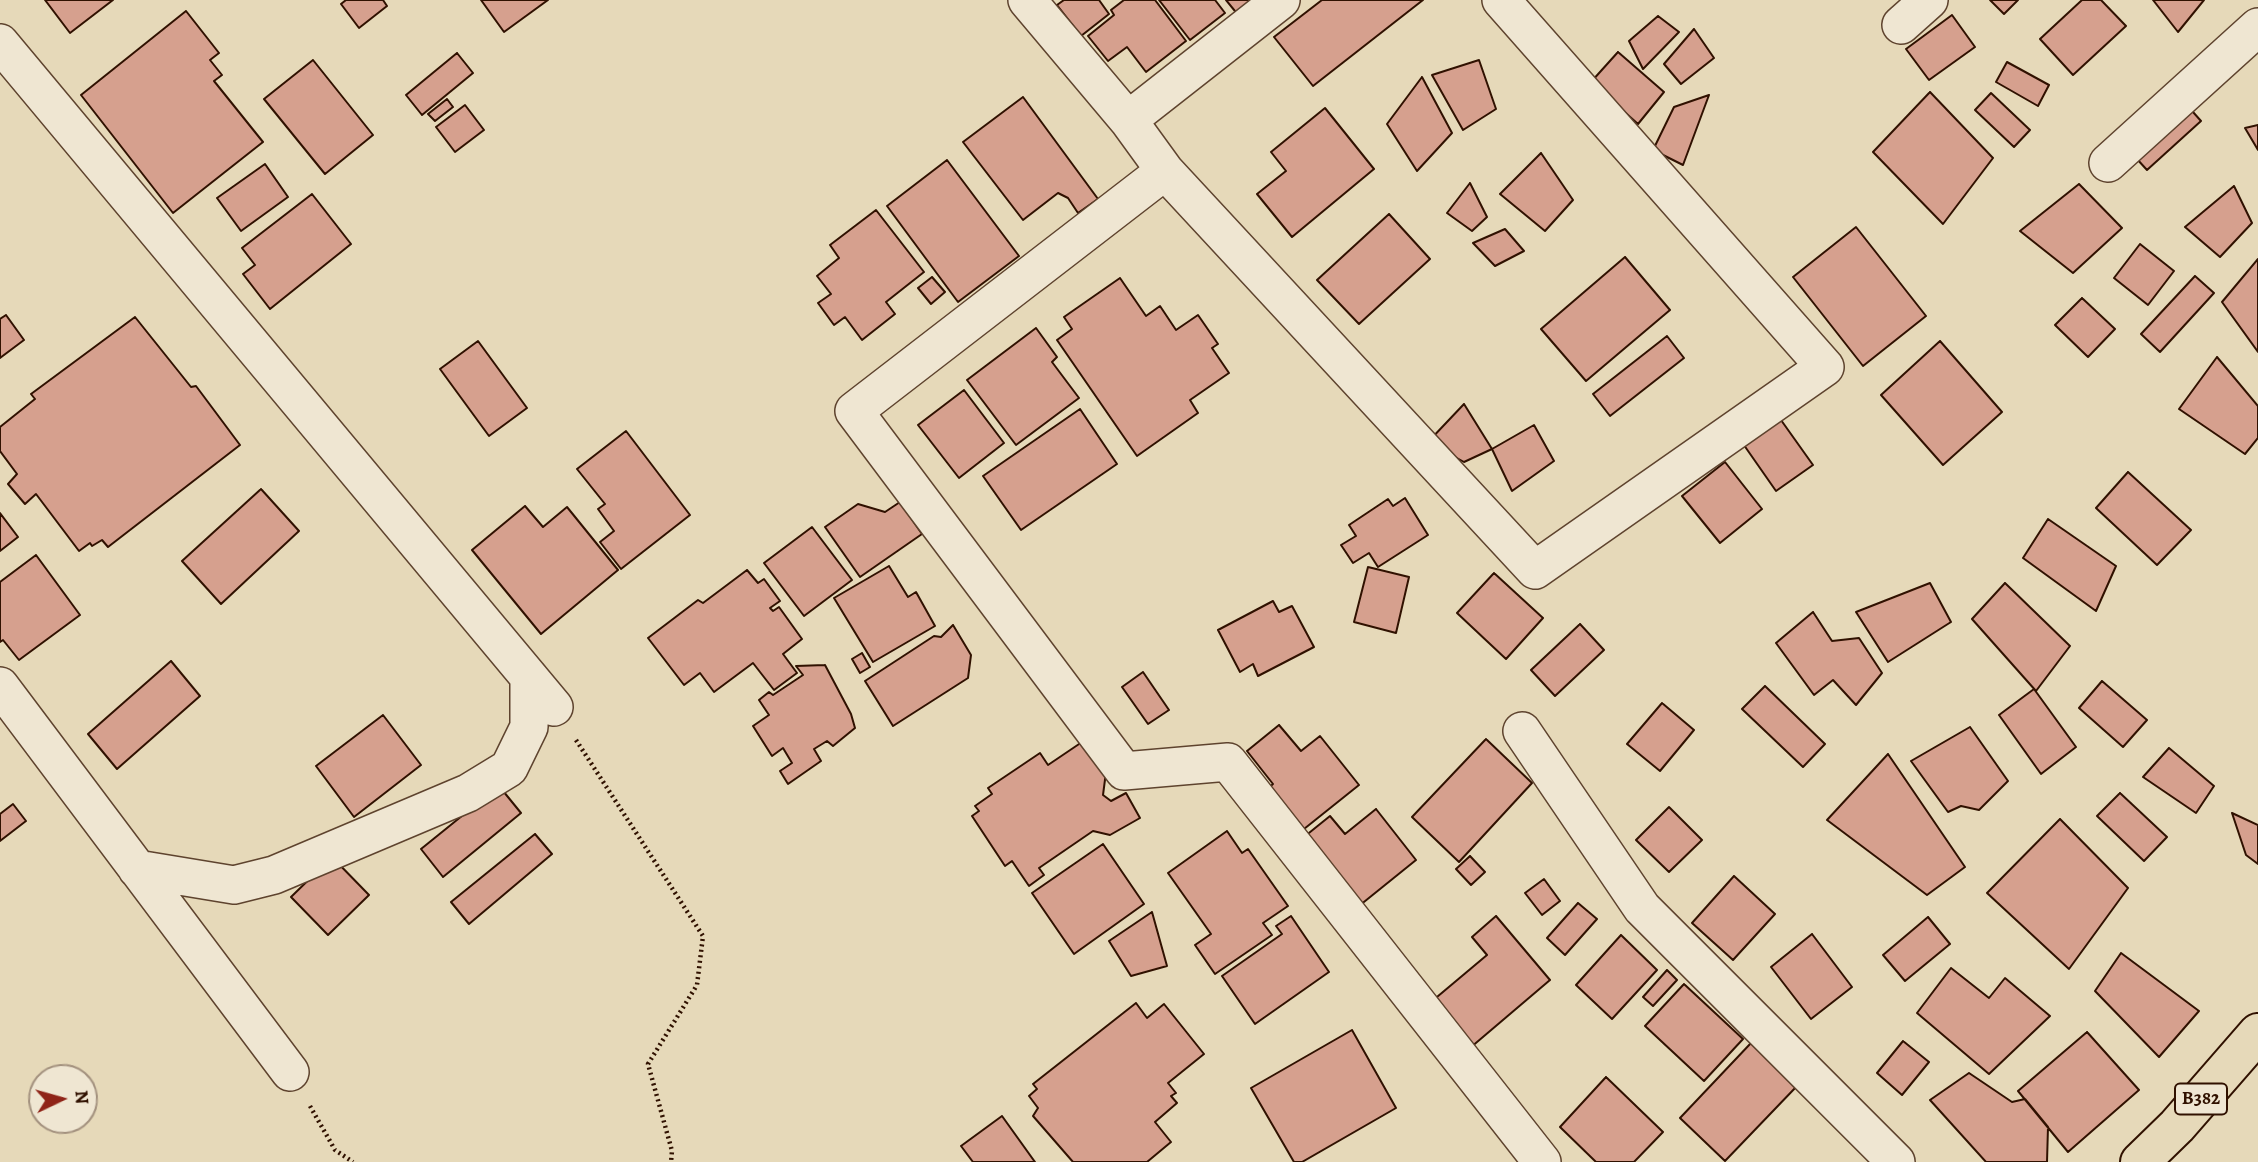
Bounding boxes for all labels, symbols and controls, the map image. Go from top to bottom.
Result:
north arrow [28,1064,98,1134]
road number: B382 [2175,1084,2227,1114]
text: N [68,1089,95,1105]

